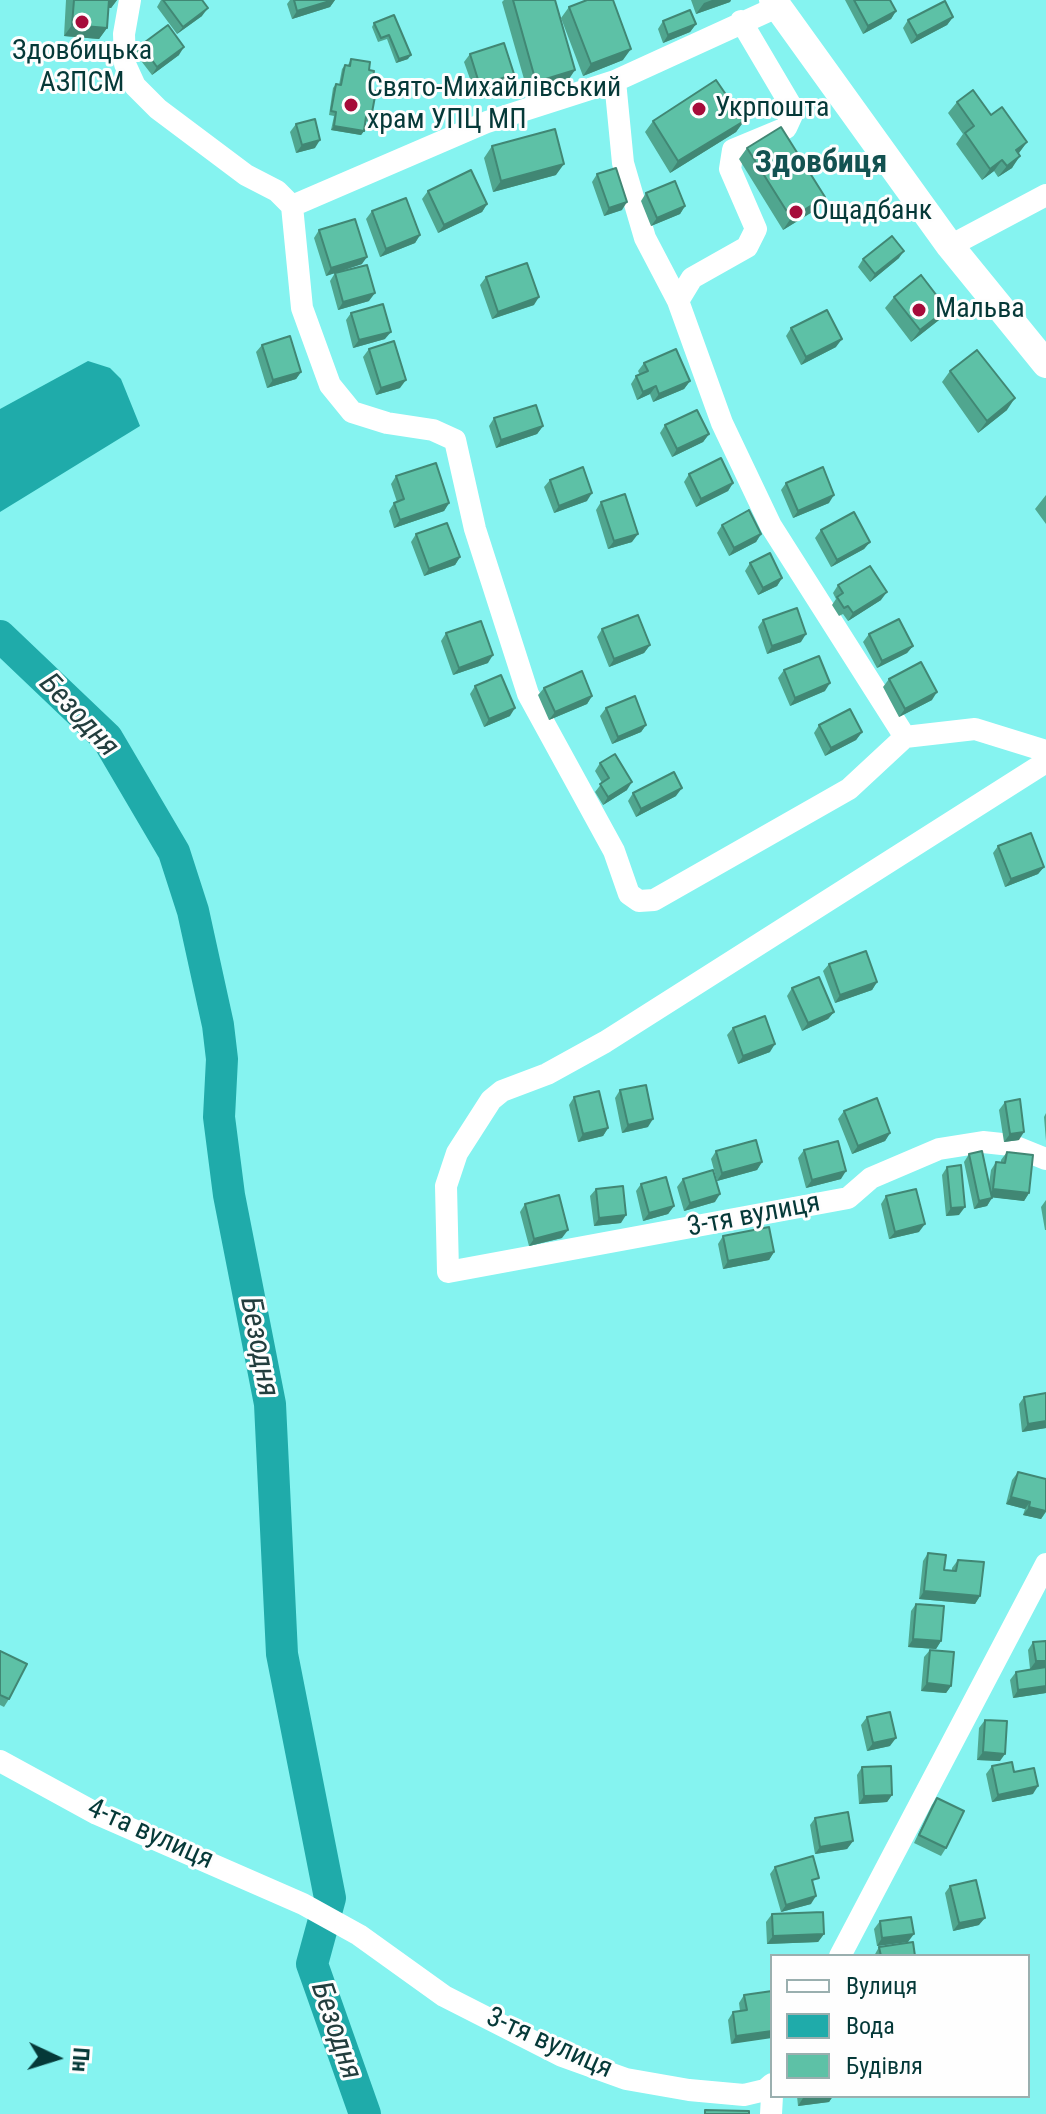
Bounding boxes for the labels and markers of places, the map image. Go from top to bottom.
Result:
marker: Здовбицька АЗПСМ [73,13,91,31]
place label: Здовбицька АЗПСМ [12,35,152,101]
place label: Свято-Михайлівський храм УПЦ МП [367,72,621,138]
place label: Укрпошта [715,92,829,126]
marker: Свято-Михайлівський храм УПЦ МП [342,96,360,114]
marker: Укрпошта [690,100,708,118]
place label: Ощадбанк [812,195,932,229]
marker: Ощадбанк [787,203,805,221]
place label: Мальва [935,293,1025,327]
marker: Мальва [910,301,928,319]

